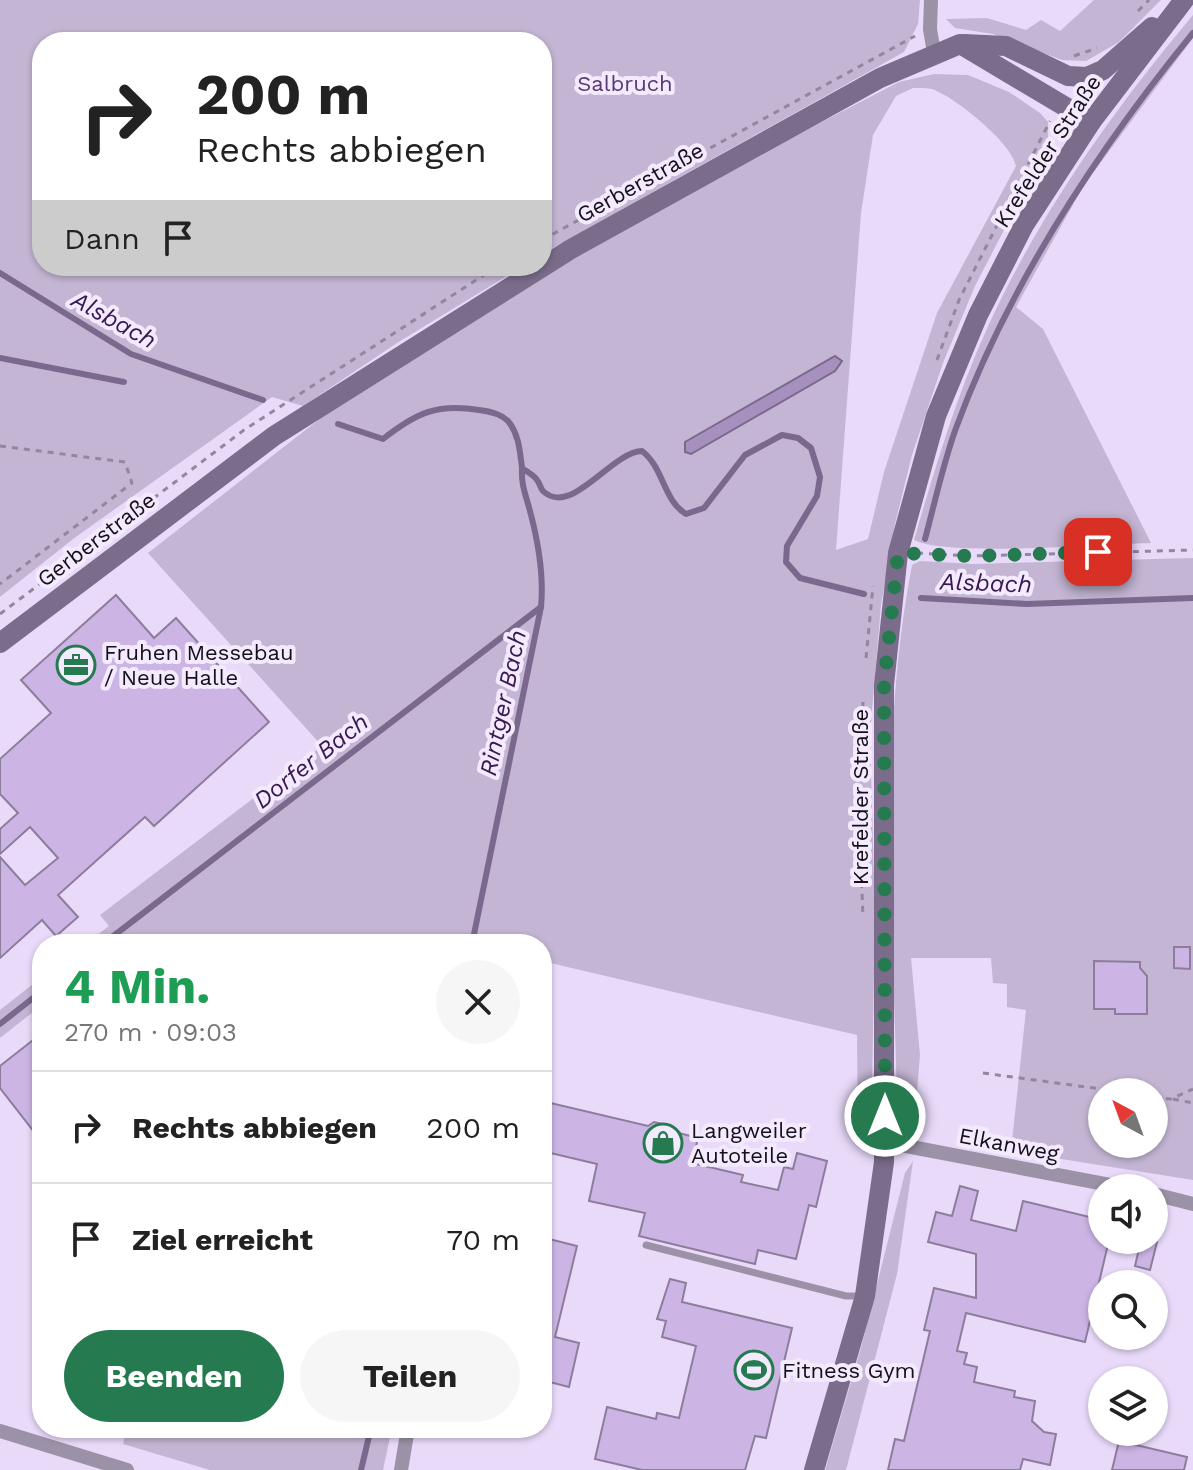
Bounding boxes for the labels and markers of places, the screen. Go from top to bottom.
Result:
pin [1064,518,1132,586]
place label: Fruhen Messebau / Neue Halle [104,640,294,690]
office icon: Fruhen Messebau / Neue Halle [55,644,97,686]
place label: Langweiler Autoteile [691,1118,807,1168]
shop icon: Langweiler Autoteile [642,1122,684,1164]
sports icon: Fitness Gym [733,1349,775,1391]
place label: Fitness Gym [782,1358,916,1383]

